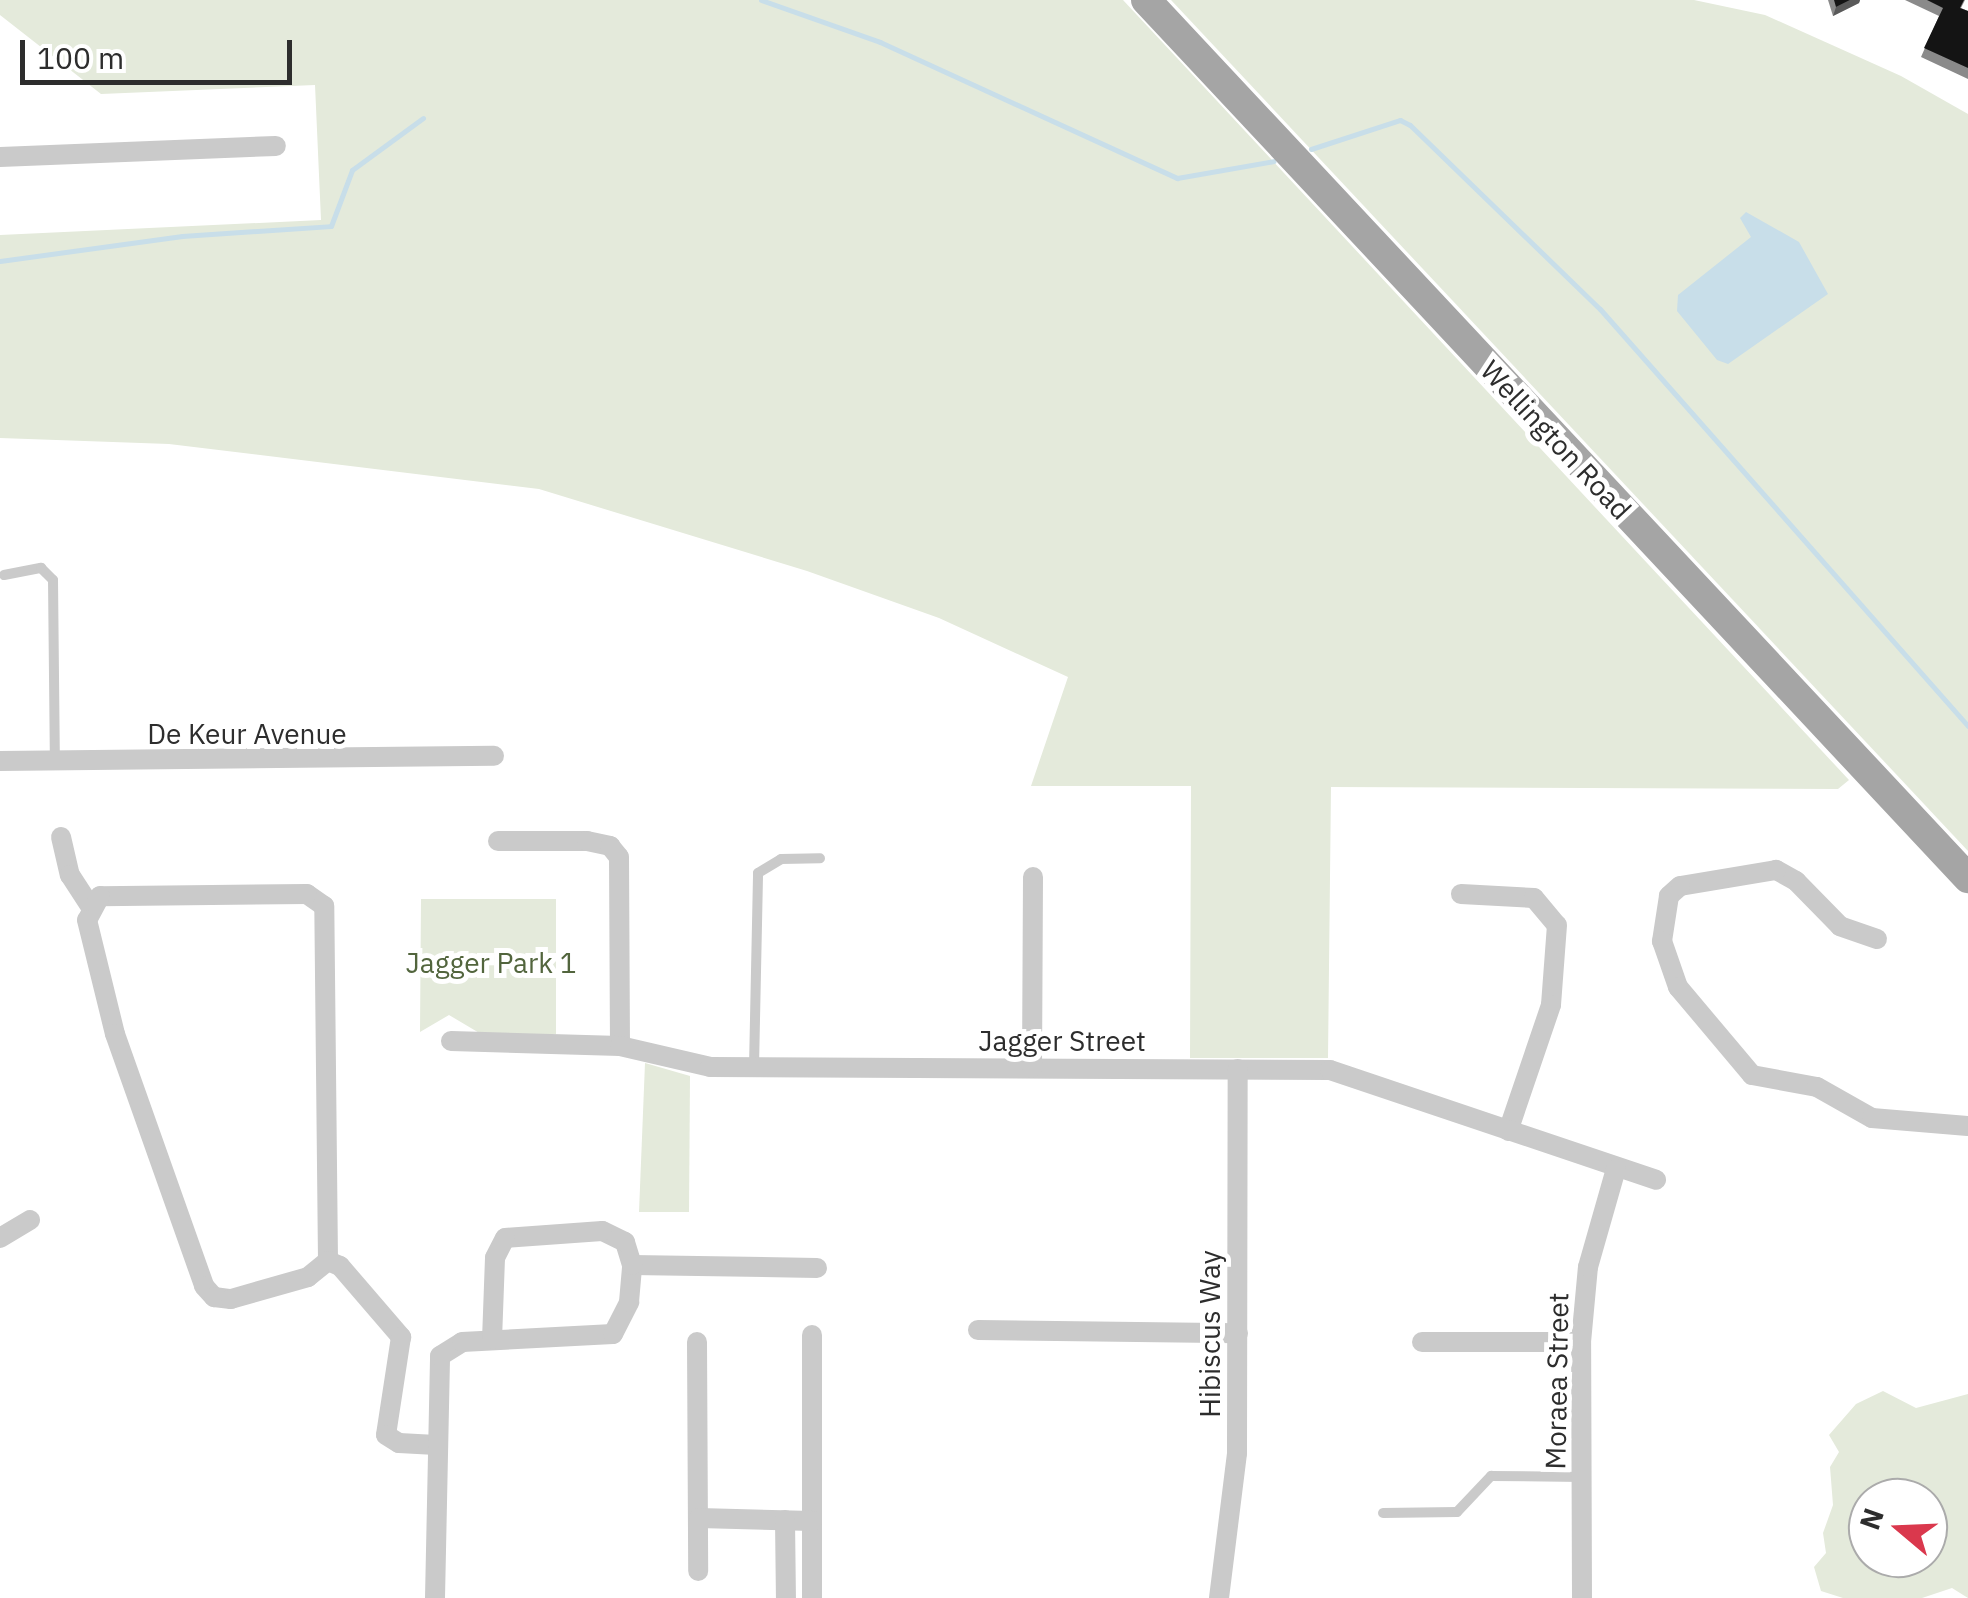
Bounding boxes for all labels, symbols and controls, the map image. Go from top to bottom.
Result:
scale bar [25,20,298,82]
text: 100 m [37,38,124,77]
street label: Wellington Road [1474,354,1638,526]
street label: De Keur Avenue [147,717,347,751]
park label: Jagger Park 1 [405,946,577,980]
street label: Jagger Street [978,1024,1146,1058]
street label: Hibiscus Way [1193,1250,1227,1418]
street label: Moraea Street [1539,1292,1575,1470]
north arrow [1848,1478,1948,1578]
text: N [1850,1503,1892,1534]

